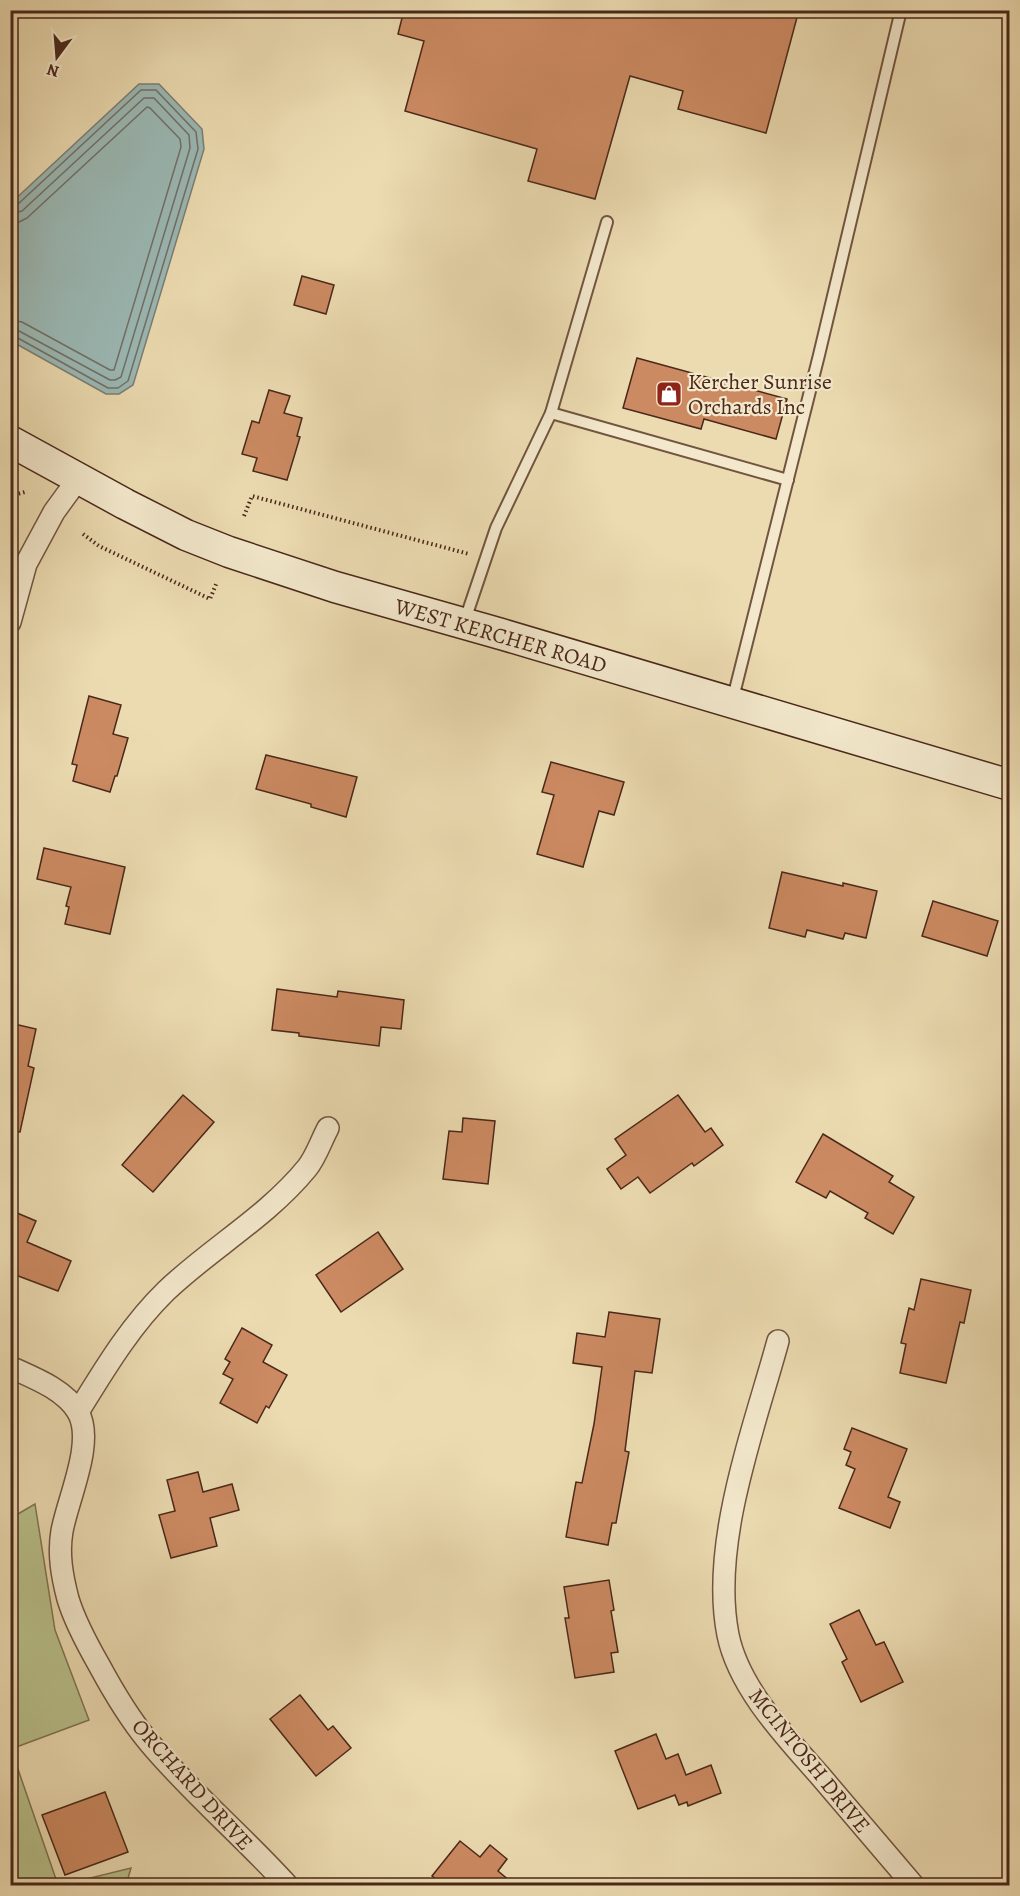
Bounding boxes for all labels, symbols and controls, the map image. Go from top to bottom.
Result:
north arrow [27,27,87,87]
text: N [44,58,62,83]
place label: Kercher Sunrise Orchards Inc [688,367,832,422]
shop icon: Kercher Sunrise Orchards Inc [654,379,684,409]
street label: WEST KERCHER ROAD [390,591,610,681]
street label: MCINTOSH DRIVE [741,1682,877,1839]
street label: ORCHARD DRIVE [125,1712,260,1857]

